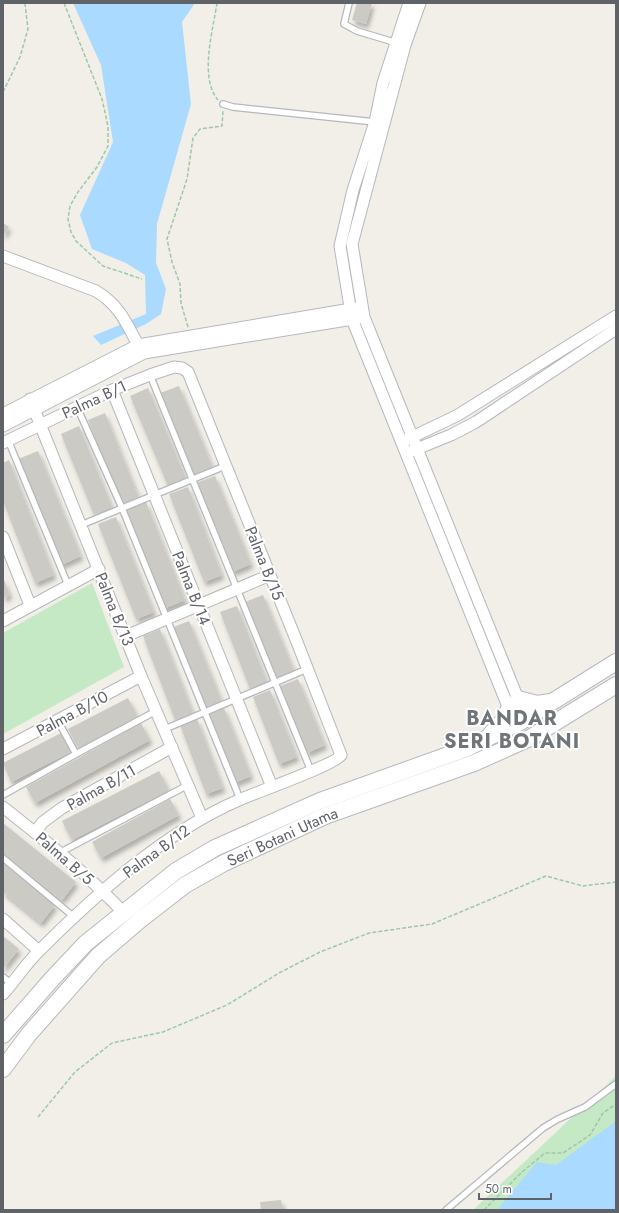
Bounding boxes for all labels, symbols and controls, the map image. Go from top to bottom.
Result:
street label: Palma B/1 [58,374,130,424]
street label: Palma B/15 [239,523,290,604]
street label: Palma B/14 [166,548,217,629]
street label: Palma B/13 [89,569,140,650]
street label: Palma B/10 [32,685,112,742]
district label: BANDAR SERI BOTANI [444,704,580,756]
street label: Palma B/11 [62,759,140,816]
street label: Seri Botani Utama [223,801,341,872]
street label: Palma B/12 [118,819,195,884]
street label: Palma B/5 [30,827,99,890]
scale bar [479,1175,551,1201]
text: 50 m [485,1180,512,1198]

